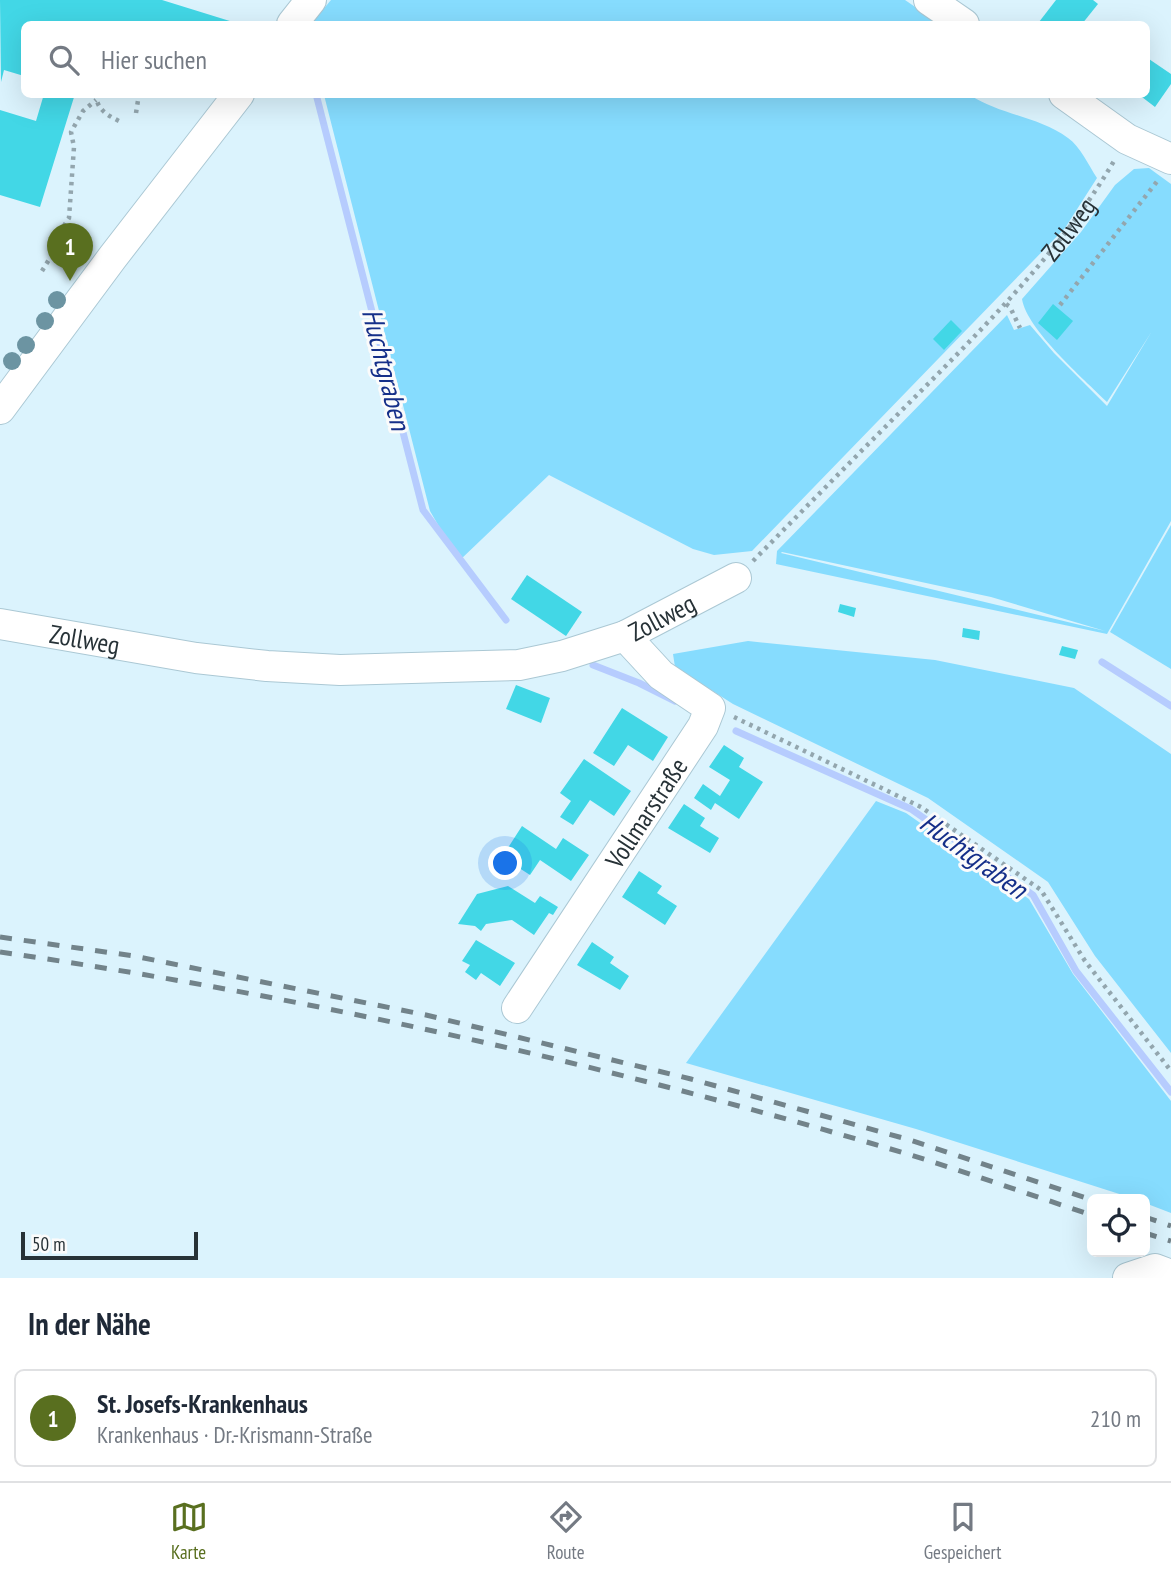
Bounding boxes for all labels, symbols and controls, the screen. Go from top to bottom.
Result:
search box [21,21,1150,98]
icon: search [45,41,83,79]
text: Hier suchen [101,43,207,76]
street label: Zollweg [1033,191,1102,267]
pin: 1 [47,223,93,281]
water label: Huchtgraben [354,304,420,435]
street label: Zollweg [623,586,701,648]
street label: Zollweg [47,616,122,661]
street label: Vollmarstraße [597,751,694,875]
water label: Huchtgraben [913,804,1036,907]
your location [488,846,522,880]
map controls [1087,1194,1150,1257]
button: locate [1087,1194,1150,1257]
scale bar [21,1229,198,1261]
text: 50 m [32,1232,66,1256]
text: In der Nähe [28,1304,151,1343]
text: St. Josefs-Krankenhaus [97,1387,308,1420]
text: 1 [48,1404,59,1433]
text: 210 m [1090,1404,1141,1433]
text: Krankenhaus · Dr.-Krismann-Straße [97,1420,373,1449]
tab: Karte [170,1498,208,1564]
tab: Route [547,1498,585,1564]
tab: Gespeichert [924,1498,1001,1564]

